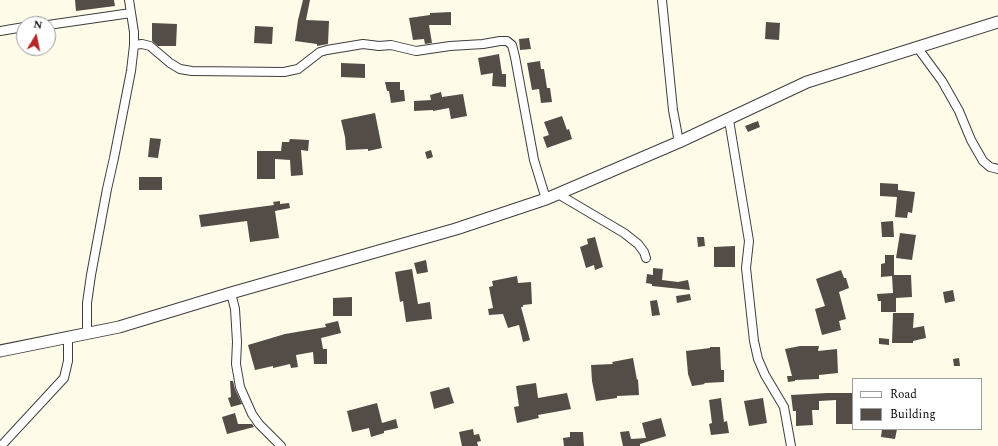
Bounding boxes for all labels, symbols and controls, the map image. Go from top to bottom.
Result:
north arrow [16,16,56,56]
text: N [32,16,44,34]
legend [852,378,982,430]
text: Road [890,385,917,404]
text: Building [890,405,936,424]

